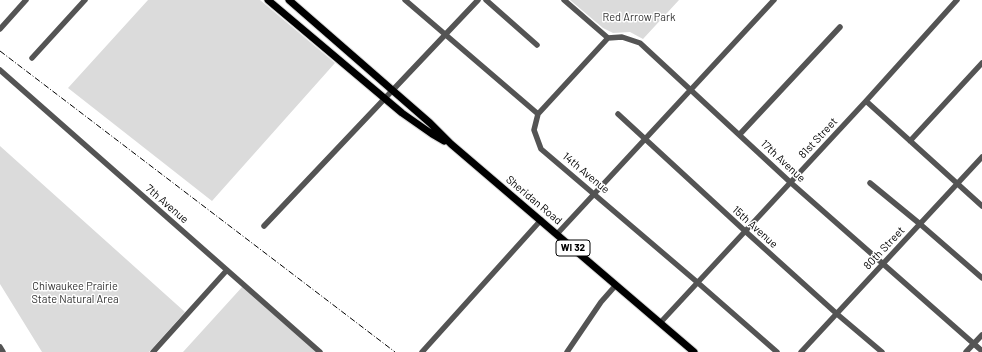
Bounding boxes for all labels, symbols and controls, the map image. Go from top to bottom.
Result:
park label: Red Arrow Park [603,10,675,24]
street label: 81st Street [796,115,840,161]
street label: 17th Avenue [758,137,808,185]
street label: 14th Avenue [560,150,612,196]
street label: Sheridan Road [503,173,565,227]
street label: 7th Avenue [143,182,191,226]
street label: 15th Avenue [730,203,780,251]
street label: 80th Street [861,224,907,272]
road number: WI 32 [556,240,590,256]
park label: Chiwaukee Prairie State Natural Area [31,279,119,305]

